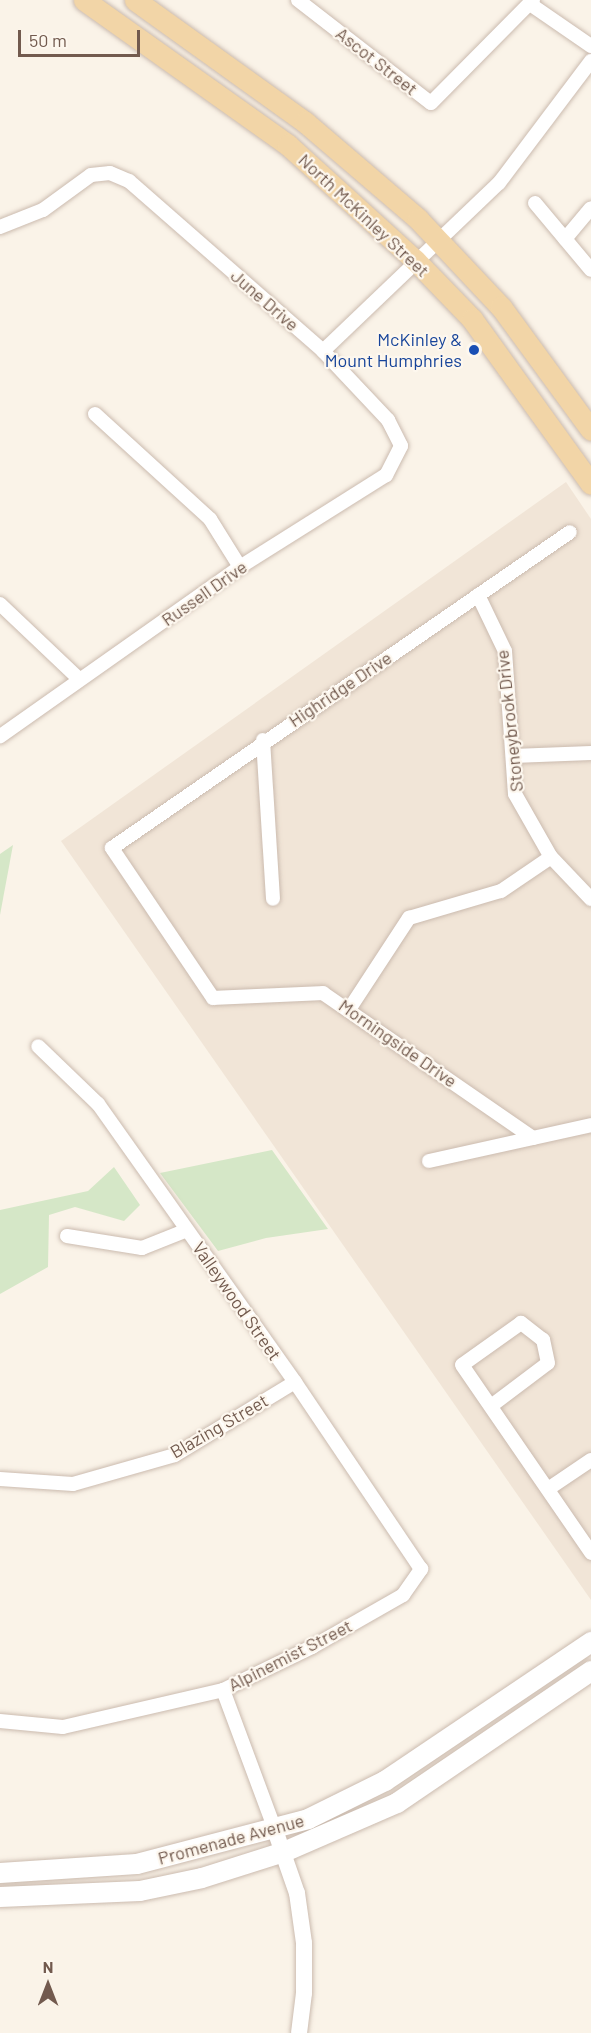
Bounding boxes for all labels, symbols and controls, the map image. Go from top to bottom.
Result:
scale bar [21,18,142,56]
street label: Ascot Street [332,22,422,100]
text: 50 m [29,29,67,51]
street label: North McKinley Street [294,149,434,281]
street label: June Drive [227,265,303,335]
place label: McKinley & Mount Humphries [325,329,462,372]
marker: McKinley & Mount Humphries [467,343,481,357]
street label: Russell Drive [157,556,251,630]
street label: Highridge Drive [284,647,396,731]
street label: Stoneybrook Drive [491,649,527,793]
street label: Morningside Drive [335,994,461,1092]
street label: Valleywood Street [188,1238,286,1364]
street label: Blazing Street [166,1389,272,1463]
street label: Alpinemist Street [224,1614,356,1696]
street label: Promenade Avenue [156,1809,306,1869]
north arrow [18,1955,78,2015]
text: N [43,1957,53,1976]

